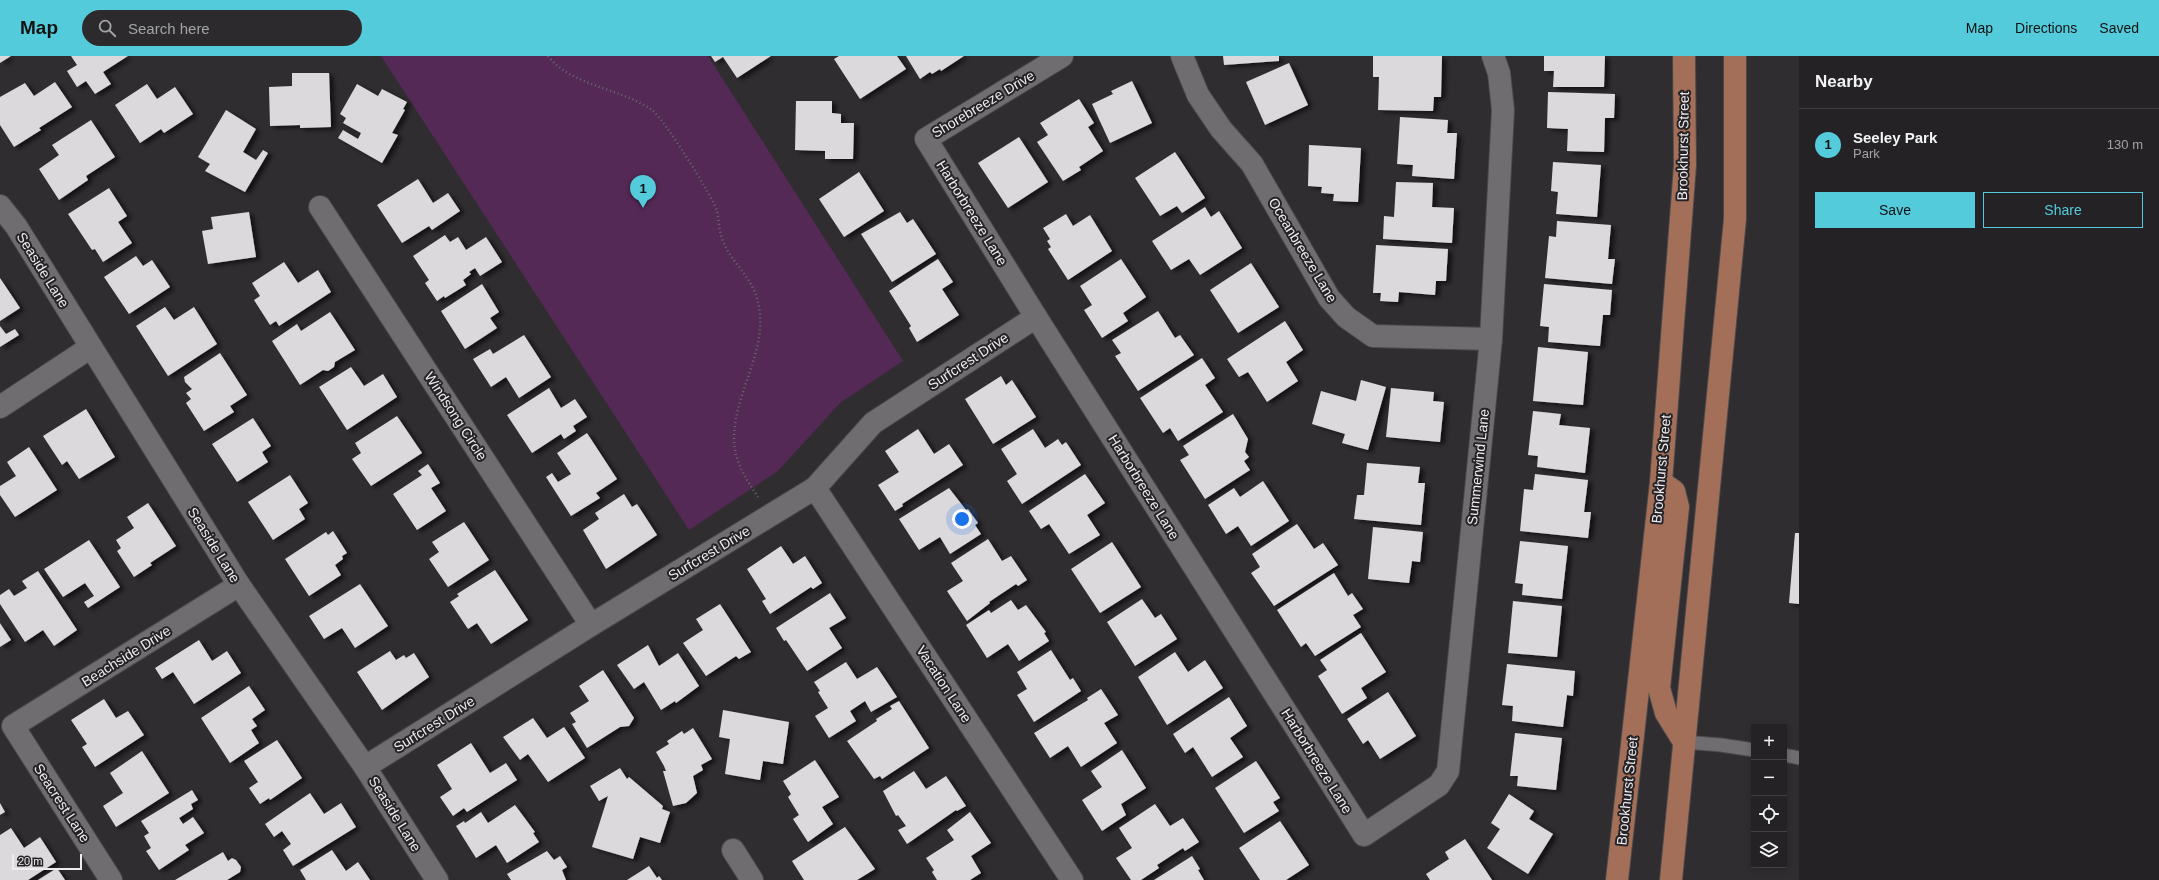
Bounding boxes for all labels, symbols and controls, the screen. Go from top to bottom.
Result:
search box [82,10,362,46]
text: Map [20,17,58,38]
icon: search [96,17,118,39]
text: Search here [128,20,210,37]
text: Map [1966,20,1993,36]
text: Directions [2015,20,2077,36]
text: Saved [2099,20,2139,36]
street label: Shorebreeze Drive [929,67,1037,141]
text: Nearby [1815,72,1873,91]
street label: Brookhurst Street [1674,91,1692,201]
text: Seeley Park [1853,129,1937,146]
text: 1 [1824,137,1832,152]
text: 130 m [2107,137,2143,152]
text: Park [1853,146,1880,161]
street label: Harborbreeze Lane [933,158,1011,269]
pin: 1 [630,175,656,208]
button: Save [1815,192,1975,228]
button: Share [1983,192,2143,228]
street label: Oceanbreeze Lane [1265,195,1341,305]
street label: Seaside Lane [14,229,73,311]
street label: Surfcrest Drive [925,329,1011,393]
street label: Windsong Circle [422,369,491,463]
street label: Summerwind Lane [1464,408,1492,526]
street label: Brookhurst Street [1648,414,1674,524]
street label: Harborbreeze Lane [1105,432,1183,543]
street label: Seaside Lane [185,504,244,586]
your location [952,509,972,529]
street label: Surfcrest Drive [665,522,753,584]
street label: Beachside Drive [79,622,174,690]
street label: Vacation Lane [913,643,975,726]
street label: Surfcrest Drive [391,693,478,755]
street label: Harborbreeze Lane [1278,706,1356,817]
map controls [1751,724,1787,868]
button: + [1751,724,1787,760]
street label: Brookhurst Street [1613,736,1641,846]
button: − [1751,760,1787,796]
street label: Seacrest Lane [31,761,93,845]
street label: Seaside Lane [366,773,425,855]
button: locate [1751,796,1787,832]
button: layers [1751,832,1787,868]
scale bar [12,852,82,871]
text: 20 m [18,855,42,867]

